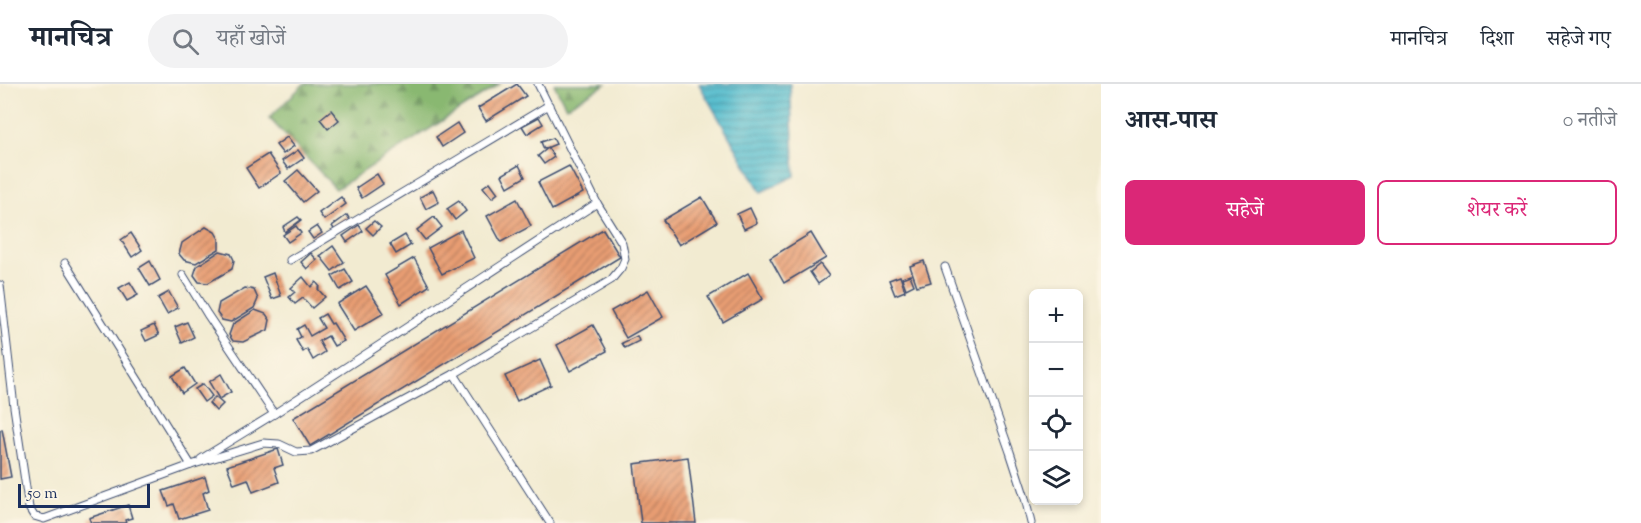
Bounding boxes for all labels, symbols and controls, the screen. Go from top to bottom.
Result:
search box [148,14,568,68]
text: मानचित्र [30,19,112,59]
text: यहाँ खोजें [217,24,286,56]
icon: search [169,25,202,58]
text: मानचित्र [1390,25,1447,55]
text: दिशा [1480,25,1514,55]
text: सहेजे गए [1547,25,1611,55]
text: आस-पास [1125,103,1217,140]
text: 0 नतीजे [1563,107,1617,136]
button: सहेजें [1125,180,1365,245]
button: शेयर करें [1377,180,1617,245]
map controls [1029,289,1083,505]
button: + [1029,289,1083,343]
button: − [1029,343,1083,397]
button: locate [1029,397,1083,451]
button: layers [1029,451,1083,505]
scale bar [18,481,150,508]
text: 50 m [27,483,58,506]

